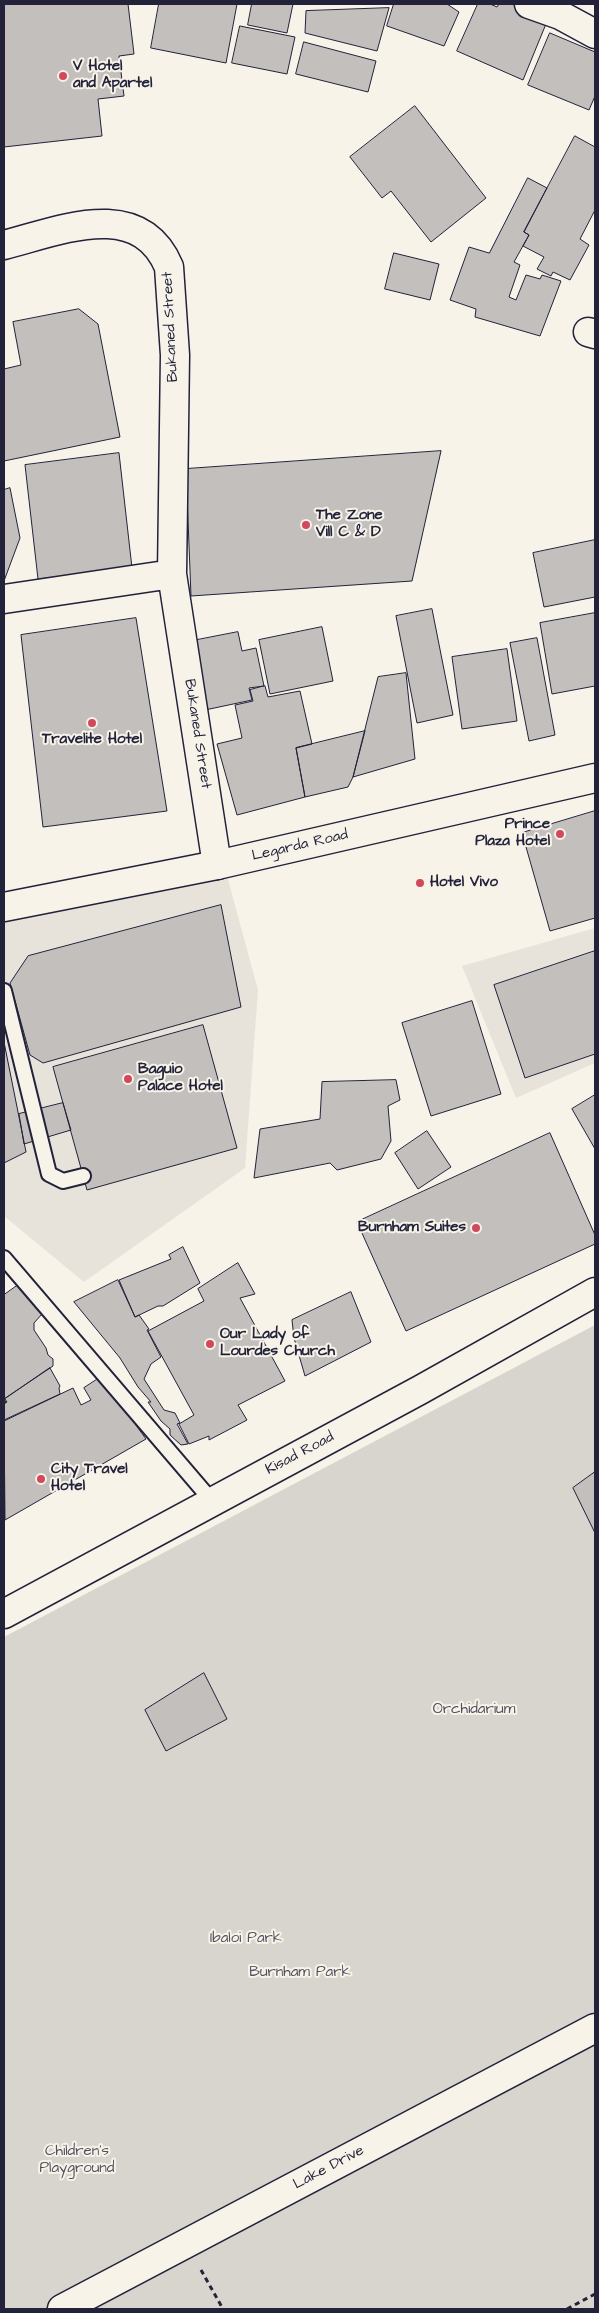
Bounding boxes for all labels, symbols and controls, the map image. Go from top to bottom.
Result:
place label: V Hotel and Apartel [73,58,152,93]
marker: V Hotel and Apartel [57,70,69,82]
street label: Bukaned Street [159,271,183,383]
place label: The Zone Vill C & D [316,507,383,542]
marker: The Zone Vill C & D [300,519,312,531]
street label: Bukaned Street [179,678,215,790]
marker: Travelite Hotel [86,717,98,729]
place label: Travelite Hotel [42,731,142,749]
place label: Prince Plaza Hotel [475,816,550,851]
street label: Legarda Road [250,826,350,866]
marker: Prince Plaza Hotel [554,828,566,840]
place label: Hotel Vivo [430,874,498,892]
marker: Hotel Vivo [414,877,426,889]
place label: Baguio Palace Hotel [138,1061,223,1096]
marker: Baguio Palace Hotel [122,1073,134,1085]
place label: Burnham Suites [358,1219,466,1237]
marker: Burnham Suites [470,1222,482,1234]
place label: Our Lady of Lourdes Church [220,1326,335,1361]
marker: Our Lady of Lourdes Church [204,1338,216,1350]
street label: Kisad Road [263,1429,337,1479]
place label: City Travel Hotel [51,1461,128,1496]
marker: City Travel Hotel [35,1473,47,1485]
park label: Orchidarium [433,1701,515,1719]
park label: Ibaloi Park [210,1930,282,1948]
park label: Burnham Park [249,1964,351,1982]
street label: Lake Drive [291,2142,367,2194]
park label: Children's Playground [39,2143,115,2178]

